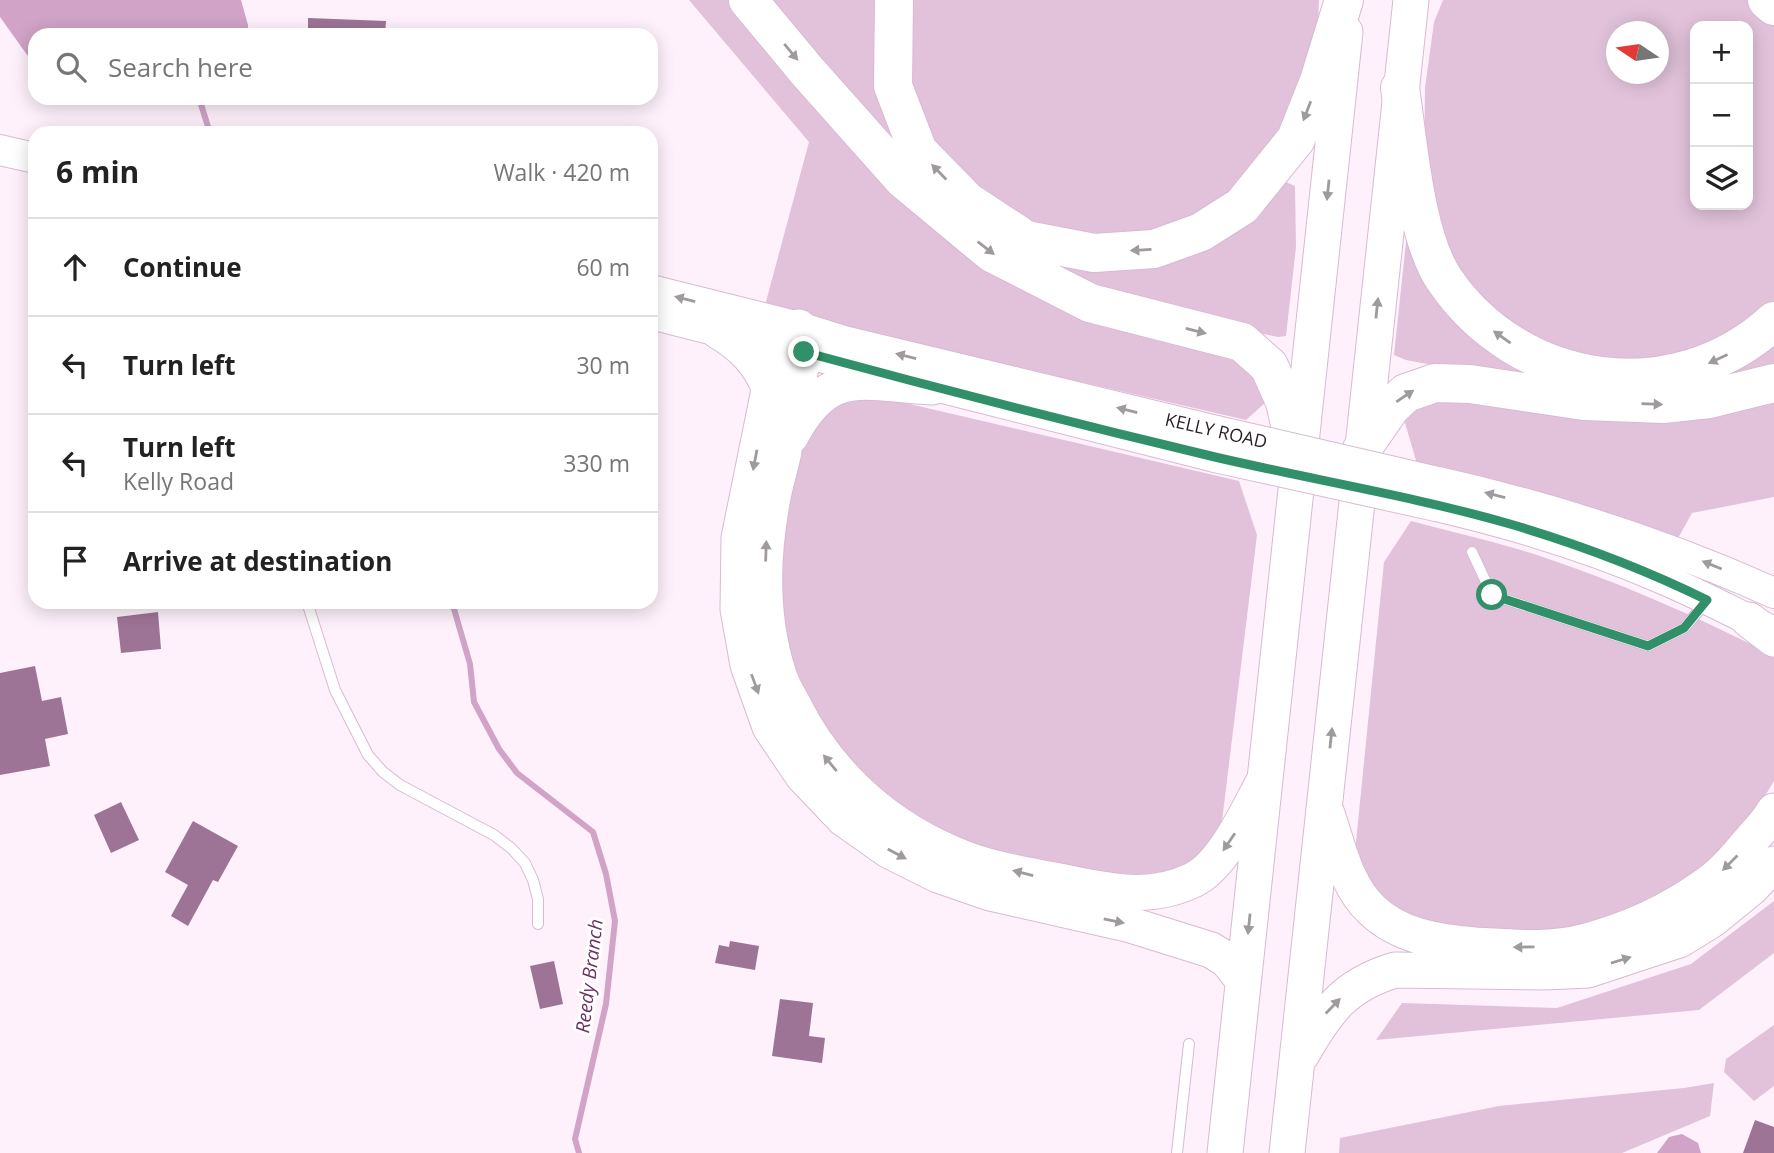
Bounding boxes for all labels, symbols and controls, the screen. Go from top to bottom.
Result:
north arrow [1606,21,1669,84]
map controls [1690,21,1753,210]
button: + [1690,21,1753,84]
search box [28,28,658,105]
one-way arrow [783,44,798,61]
icon: search [52,48,90,86]
text: Search here [108,49,253,85]
button: − [1690,84,1753,147]
one-way arrow [1302,101,1313,122]
button: layers [1690,147,1753,210]
text: 6 min [56,151,139,192]
text: Walk · 420 m [493,156,630,188]
one-way arrow [931,164,947,181]
one-way arrow [1322,179,1333,201]
one-way arrow [977,240,995,254]
one-way arrow [1130,245,1152,256]
icon: ahead [56,248,94,286]
text: Continue [123,249,242,285]
text: 60 m [576,251,630,283]
one-way arrow [674,293,696,304]
one-way arrow [1372,296,1383,318]
one-way arrow [1185,326,1207,337]
one-way arrow [1493,330,1511,344]
route end [788,336,819,367]
icon: left [56,346,94,384]
text: Turn left [123,347,235,383]
text: 30 m [576,349,630,381]
one-way arrow [894,350,916,361]
one-way arrow [1708,353,1728,365]
one-way arrow [1395,390,1415,403]
one-way arrow [1641,398,1663,409]
one-way arrow [1116,404,1138,415]
street label: KELLY ROAD [1163,407,1270,453]
text: Turn left [123,429,235,465]
icon: left [56,444,94,482]
text: 330 m [563,447,630,479]
one-way arrow [749,449,760,471]
text: Kelly Road [123,465,234,497]
one-way arrow [1484,489,1506,500]
one-way arrow [760,540,771,562]
icon: arrive [56,542,94,580]
text: Arrive at destination [123,543,392,579]
one-way arrow [1701,559,1722,570]
route start [1476,579,1507,610]
one-way arrow [750,674,761,695]
one-way arrow [1326,727,1337,749]
one-way arrow [823,754,838,771]
one-way arrow [1222,832,1235,852]
one-way arrow [888,848,907,860]
one-way arrow [1722,855,1739,871]
one-way arrow [1012,867,1034,878]
one-way arrow [1243,913,1254,935]
one-way arrow [1103,916,1125,927]
water label: Reedy Branch [569,918,609,1034]
one-way arrow [1513,941,1535,953]
one-way arrow [1611,955,1632,965]
one-way arrow [1325,998,1341,1015]

